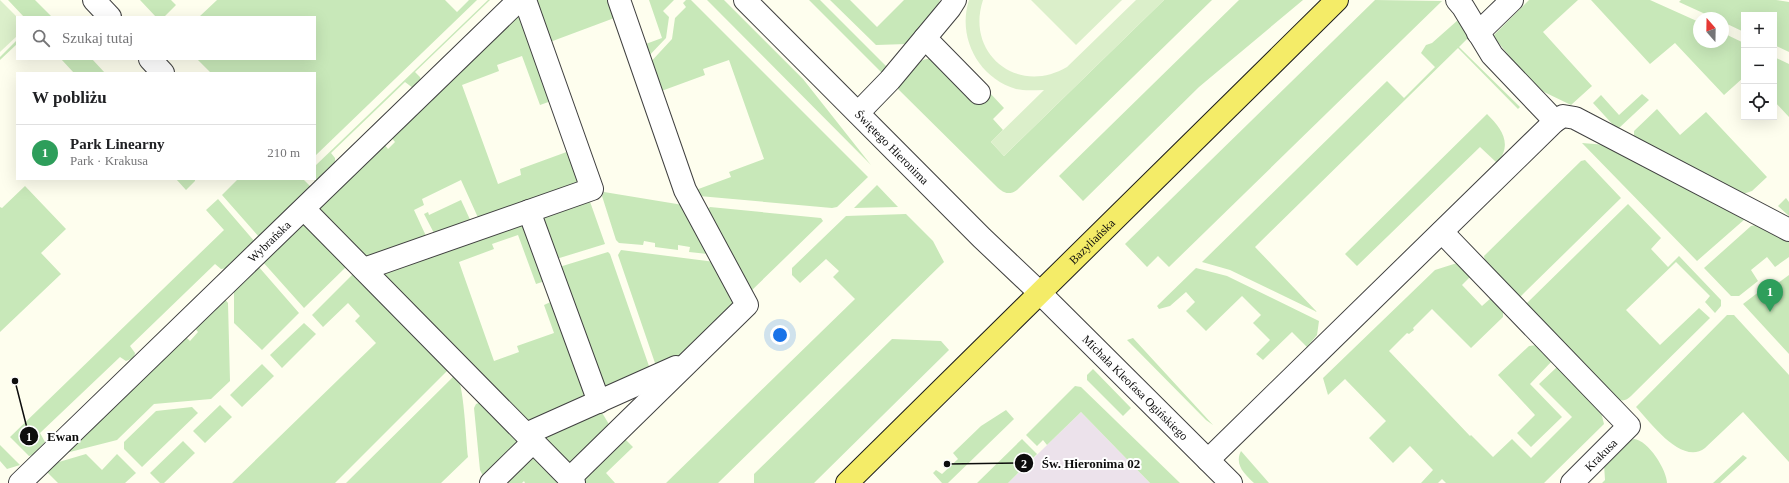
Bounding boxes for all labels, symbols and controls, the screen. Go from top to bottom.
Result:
north arrow [1693,12,1729,48]
map controls [1741,12,1777,120]
button: + [1741,12,1777,48]
search box [16,16,316,60]
icon: search [30,27,52,49]
text: Szukaj tutaj [62,30,133,46]
button: − [1741,48,1777,84]
button: locate [1741,84,1777,120]
text: W pobliżu [32,88,107,107]
street label: Świętego Hieronima [852,107,932,188]
text: Park Linearny [70,136,165,152]
text: 1 [42,145,48,160]
text: 210 m [267,145,300,160]
text: Park · Krakusa [70,153,148,168]
street label: Bazyliańska [1066,215,1118,267]
street label: Wybrańska [245,217,294,265]
pin: 1 [1757,279,1783,312]
your location [770,325,790,345]
street label: Michała Kleofasa Ogińskiego [1079,332,1191,443]
callout: Ewan [19,424,87,449]
text: Ewan [47,429,80,444]
text: 1 [26,430,32,444]
street label: Krakusa [1582,435,1621,474]
callout: Św. Hieronima 02 [1014,451,1148,476]
text: Św. Hieronima 02 [1042,456,1140,471]
text: 2 [1021,457,1027,471]

